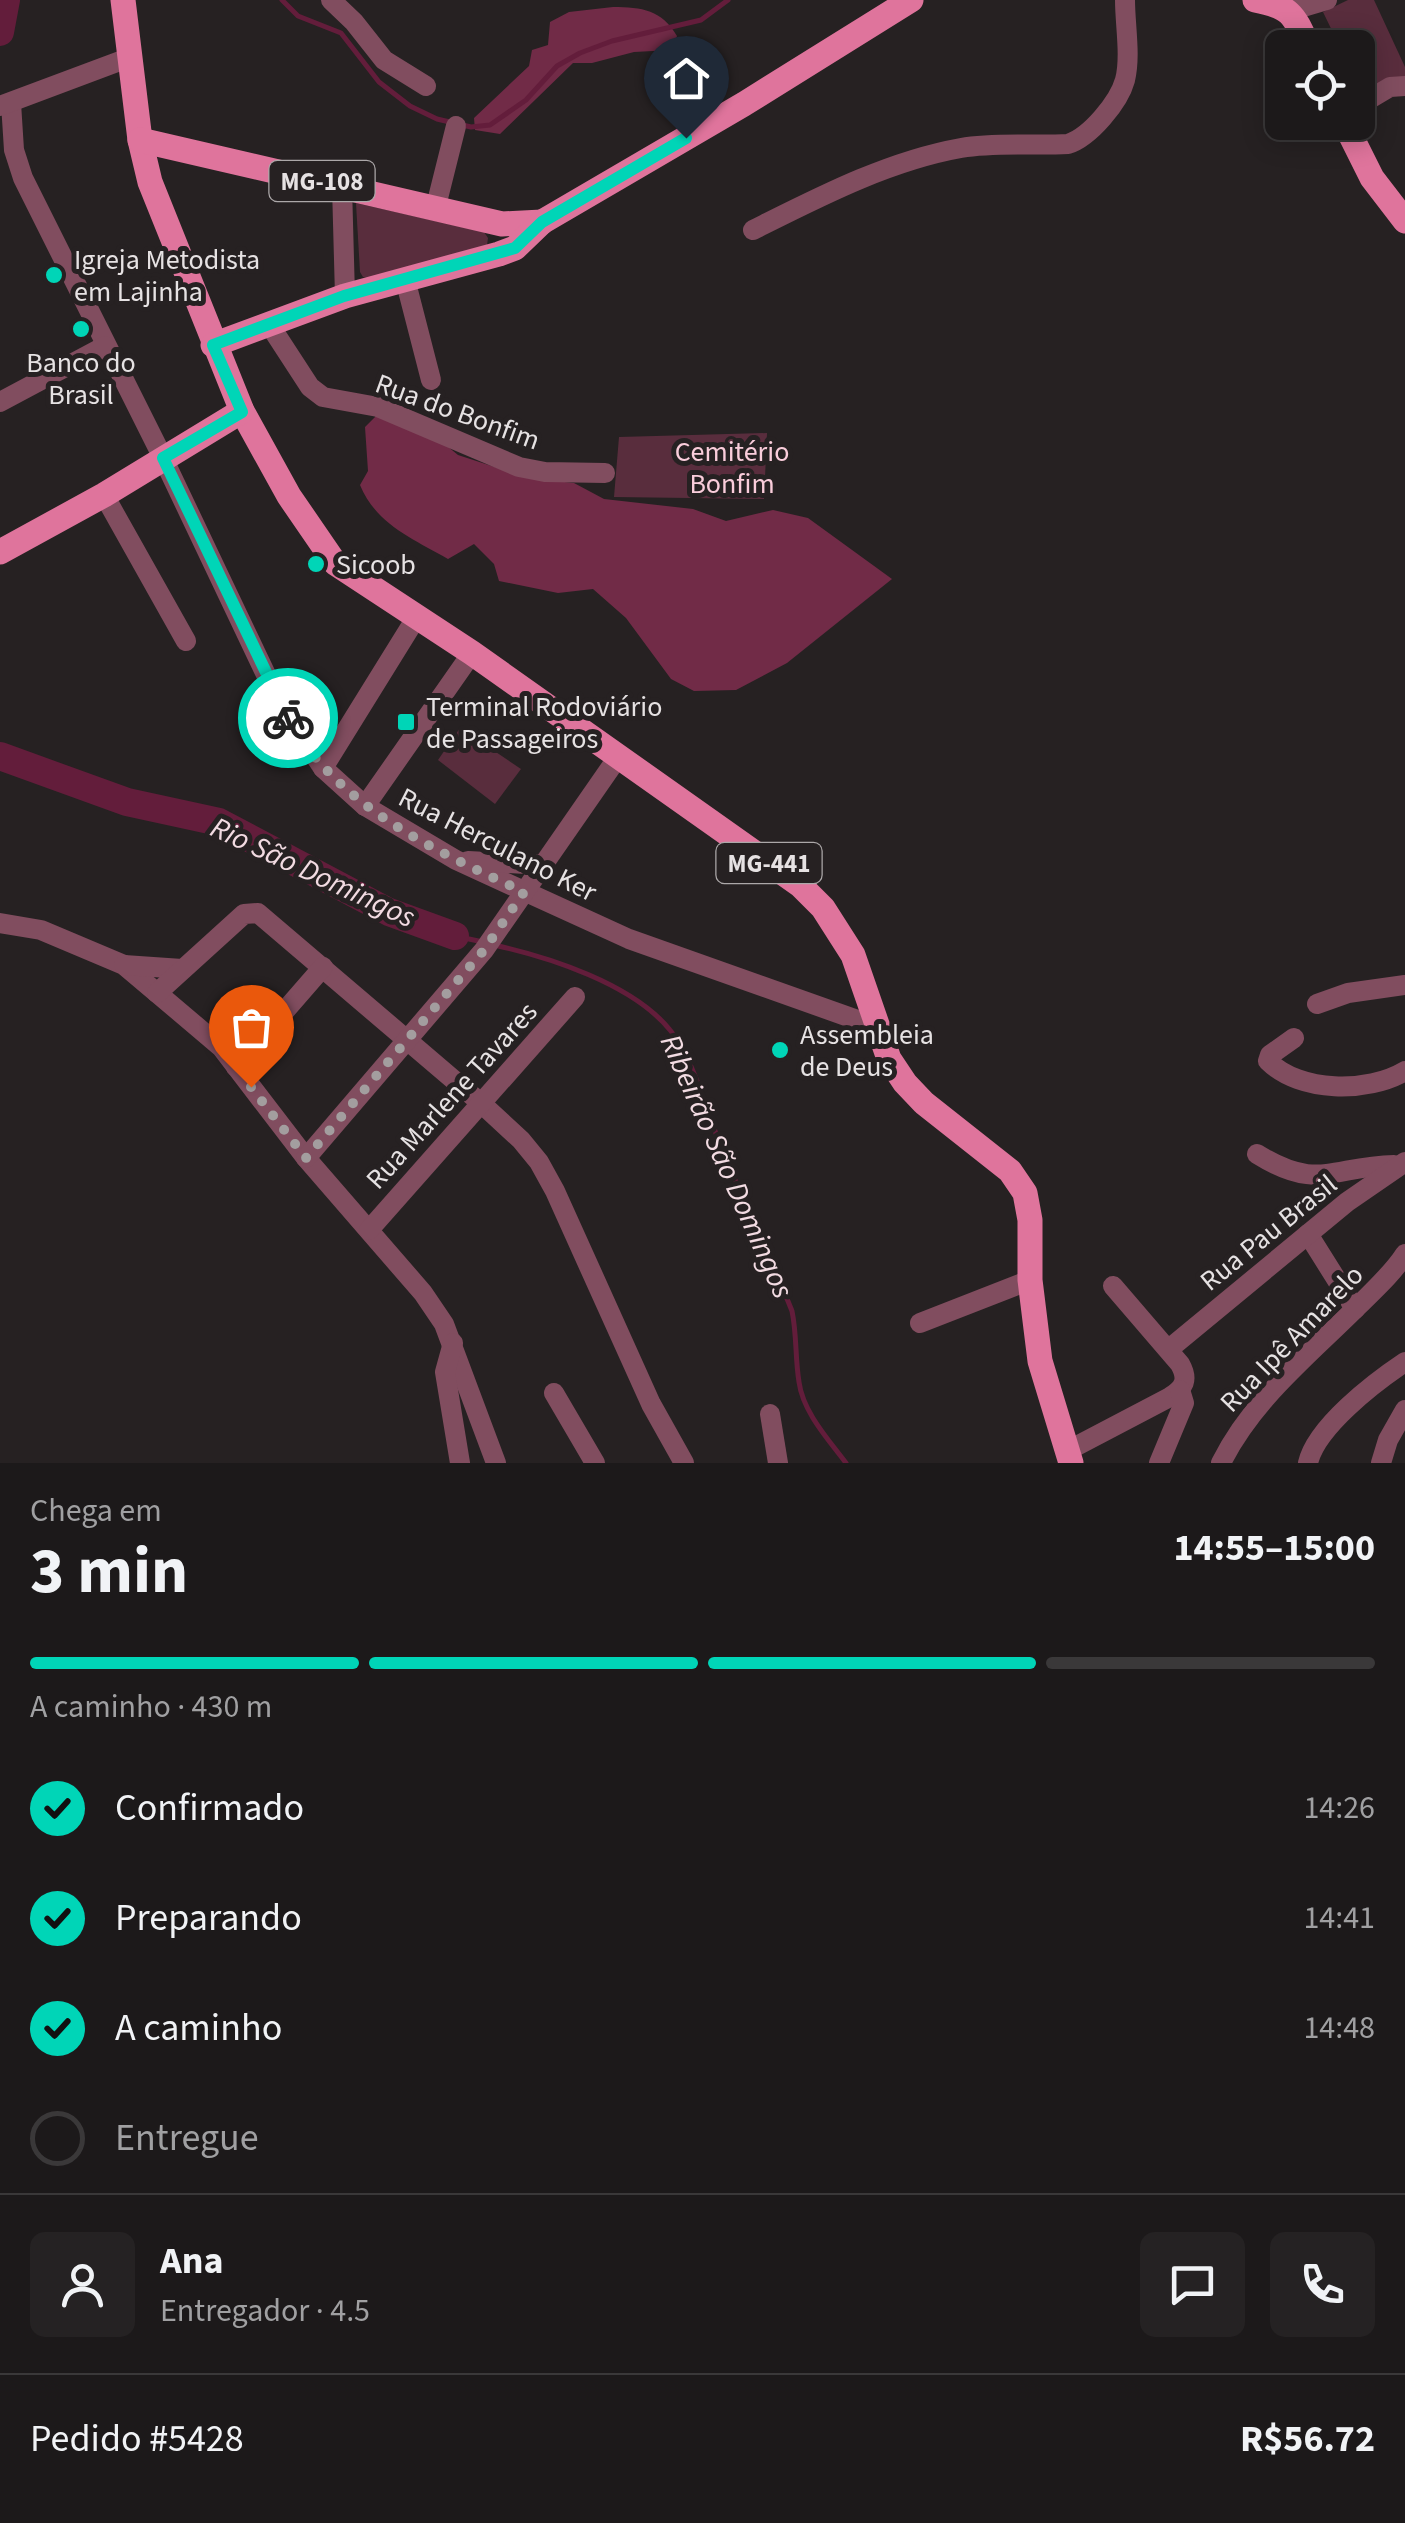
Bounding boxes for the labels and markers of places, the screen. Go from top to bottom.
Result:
pin [644,36,729,139]
place label: Igreja Metodista em Lajinha [74,240,260,312]
marker: Igreja Metodista em Lajinha [43,264,65,286]
marker: Banco do Brasil [70,318,92,340]
place label: Banco do Brasil [26,343,136,415]
place label: Sicoob [336,545,416,585]
marker: Sicoob [305,553,327,575]
place label: Terminal Rodoviário de Passageiros [426,687,662,759]
marker: Terminal Rodoviário de Passageiros [395,711,417,733]
pin [209,985,294,1088]
place label: Assembleia de Deus [800,1015,934,1087]
marker: Assembleia de Deus [769,1039,791,1061]

